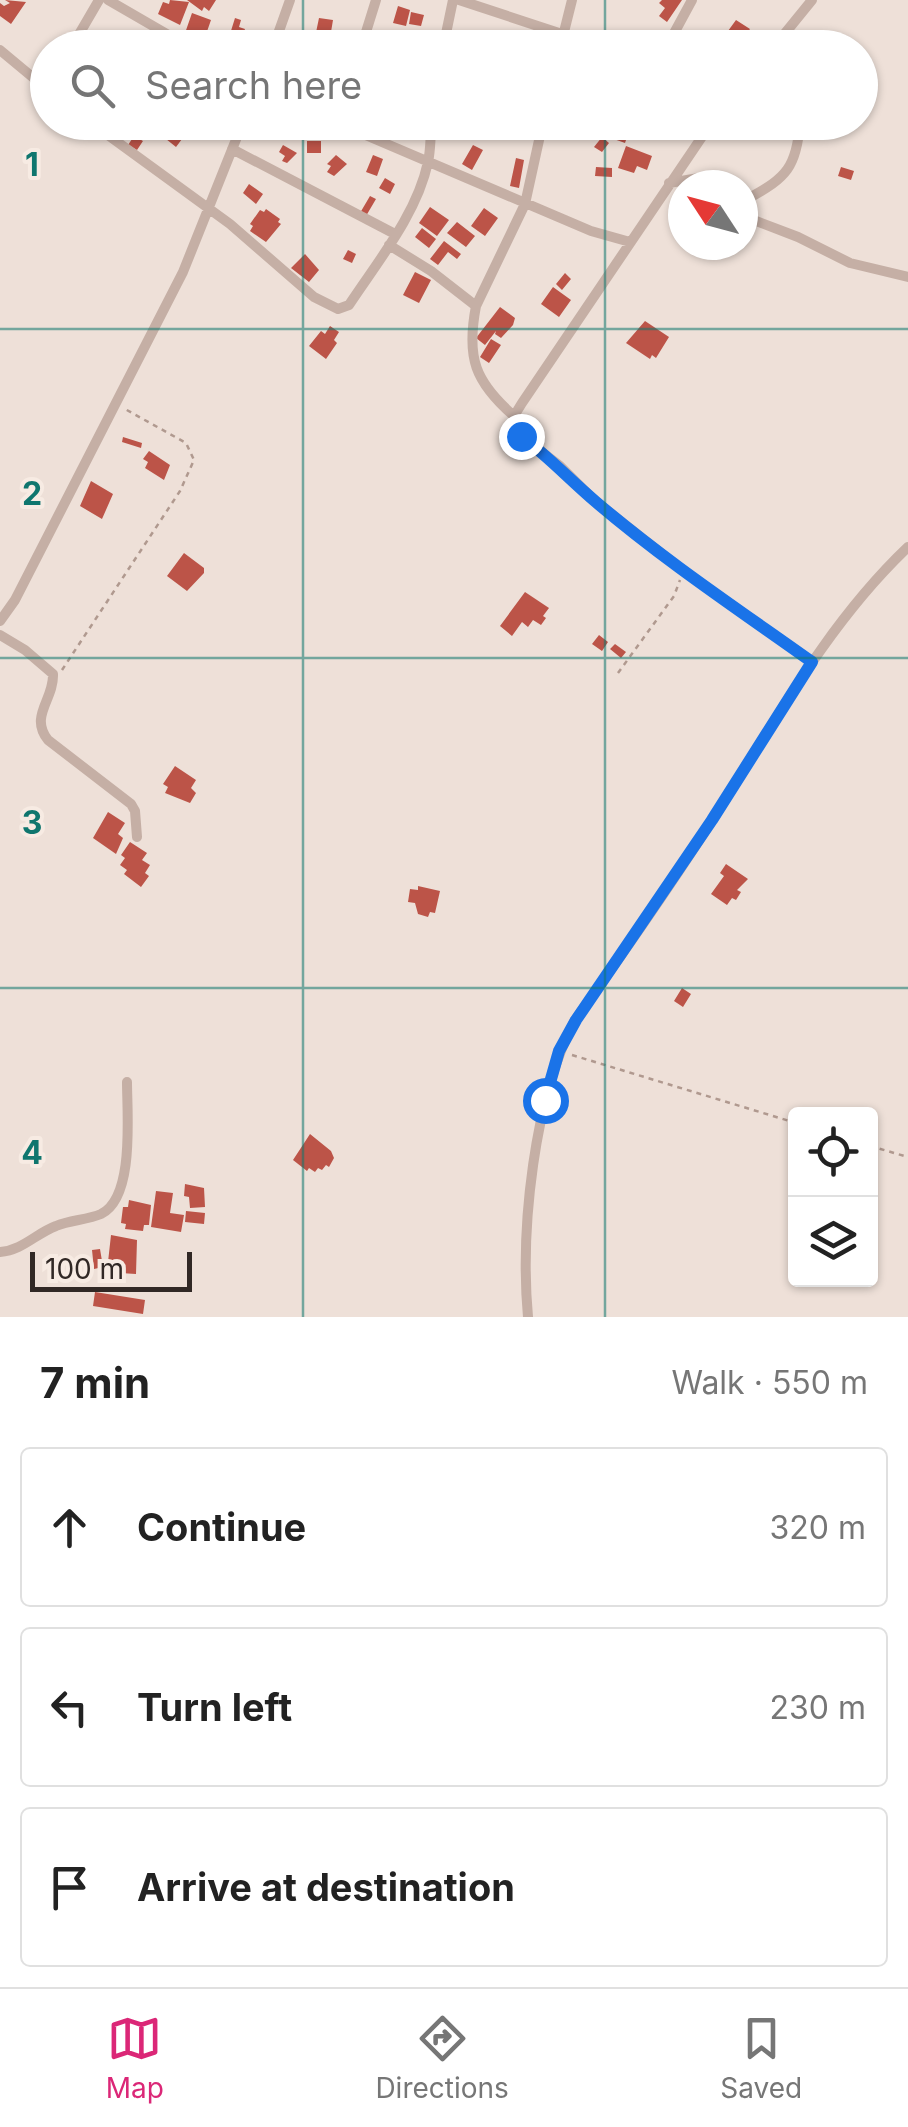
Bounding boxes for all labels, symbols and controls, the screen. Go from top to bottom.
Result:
search box [30,30,878,140]
icon: search [65,58,120,113]
text: Search here [145,62,362,108]
text: 1 [25,145,39,184]
north arrow [668,170,758,260]
route end [499,414,545,460]
text: 2 [22,474,42,513]
text: 3 [22,803,42,842]
route start [523,1078,569,1124]
map controls [788,1107,878,1287]
button: locate [788,1107,878,1197]
text: 4 [21,1133,43,1172]
button: layers [788,1197,878,1287]
scale bar [30,1247,192,1292]
text: 100 m [45,1252,124,1286]
text: 7 min [40,1357,150,1408]
text: Walk · 550 m [671,1363,868,1402]
icon: ahead [42,1500,97,1555]
text: Continue [137,1504,306,1550]
text: 320 m [770,1508,866,1547]
icon: left [42,1680,97,1735]
text: Turn left [137,1684,292,1730]
text: 230 m [770,1688,866,1727]
icon: arrive [42,1860,97,1915]
text: Arrive at destination [137,1864,515,1910]
tab: Map [106,2011,164,2105]
tab: Directions [375,2011,509,2105]
tab: Saved [720,2011,802,2105]

